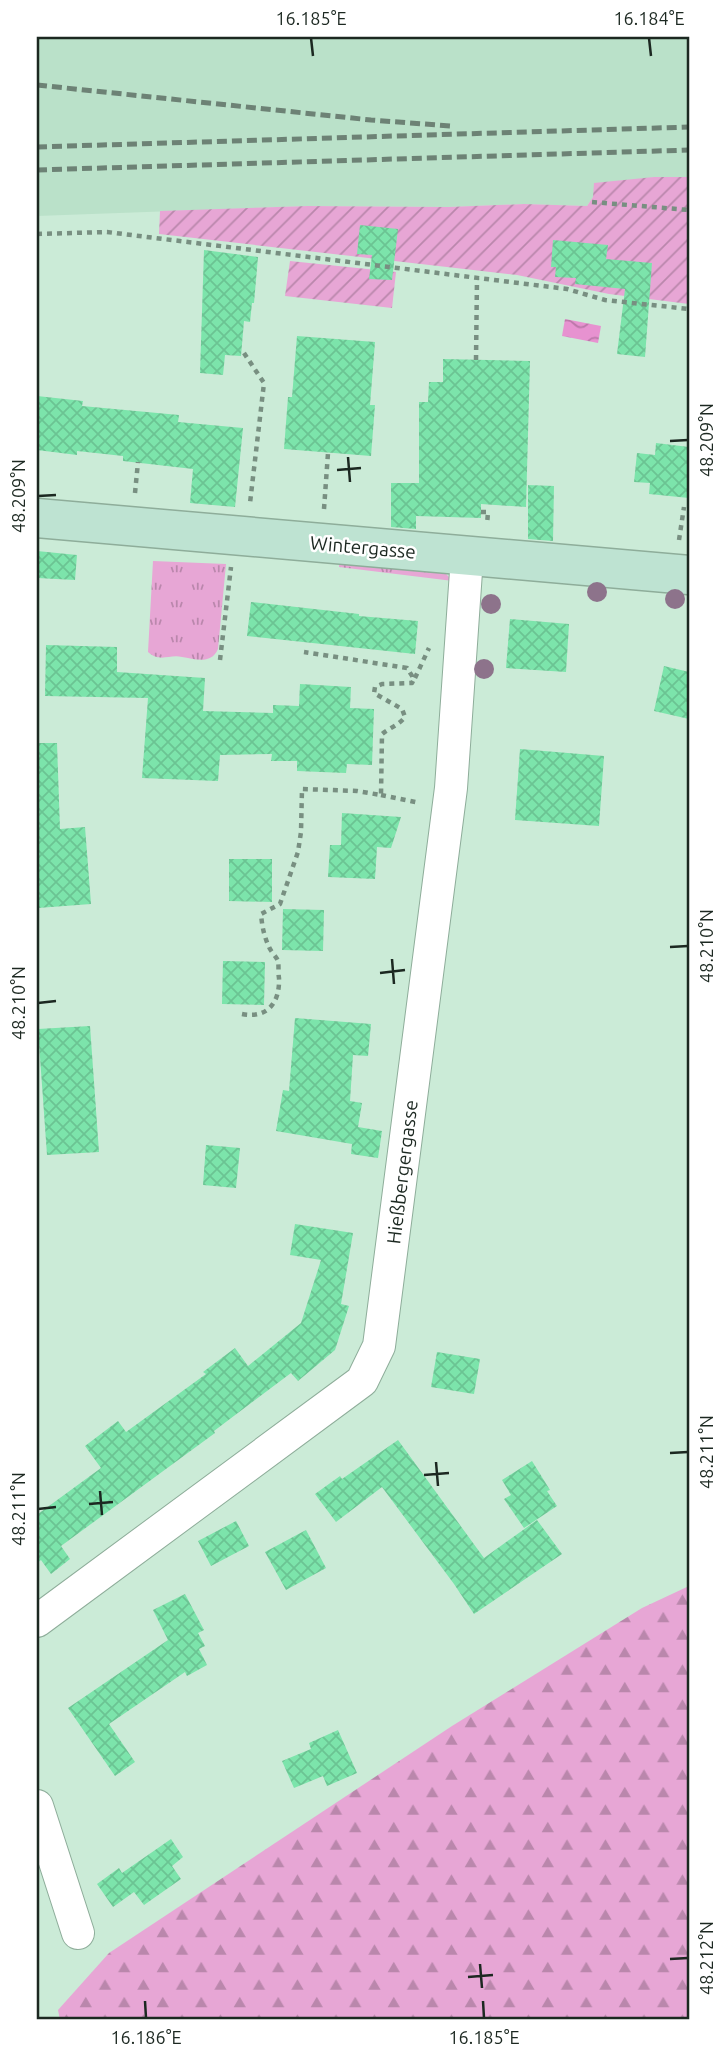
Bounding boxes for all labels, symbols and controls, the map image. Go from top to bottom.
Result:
text: 16.185°E [275,8,347,28]
text: 16.184°E [613,8,685,28]
text: 48.209°N [696,403,716,477]
text: 48.209°N [8,459,28,533]
street label: Wintergasse [309,531,417,563]
text: 48.210°N [696,909,716,983]
text: 48.210°N [8,966,28,1040]
street label: Hießbergergasse [382,1099,422,1245]
text: 48.211°N [696,1415,716,1489]
text: 48.211°N [8,1472,28,1546]
text: 48.212°N [696,1921,716,1995]
text: 16.186°E [110,2027,182,2047]
text: 16.185°E [448,2027,520,2047]

